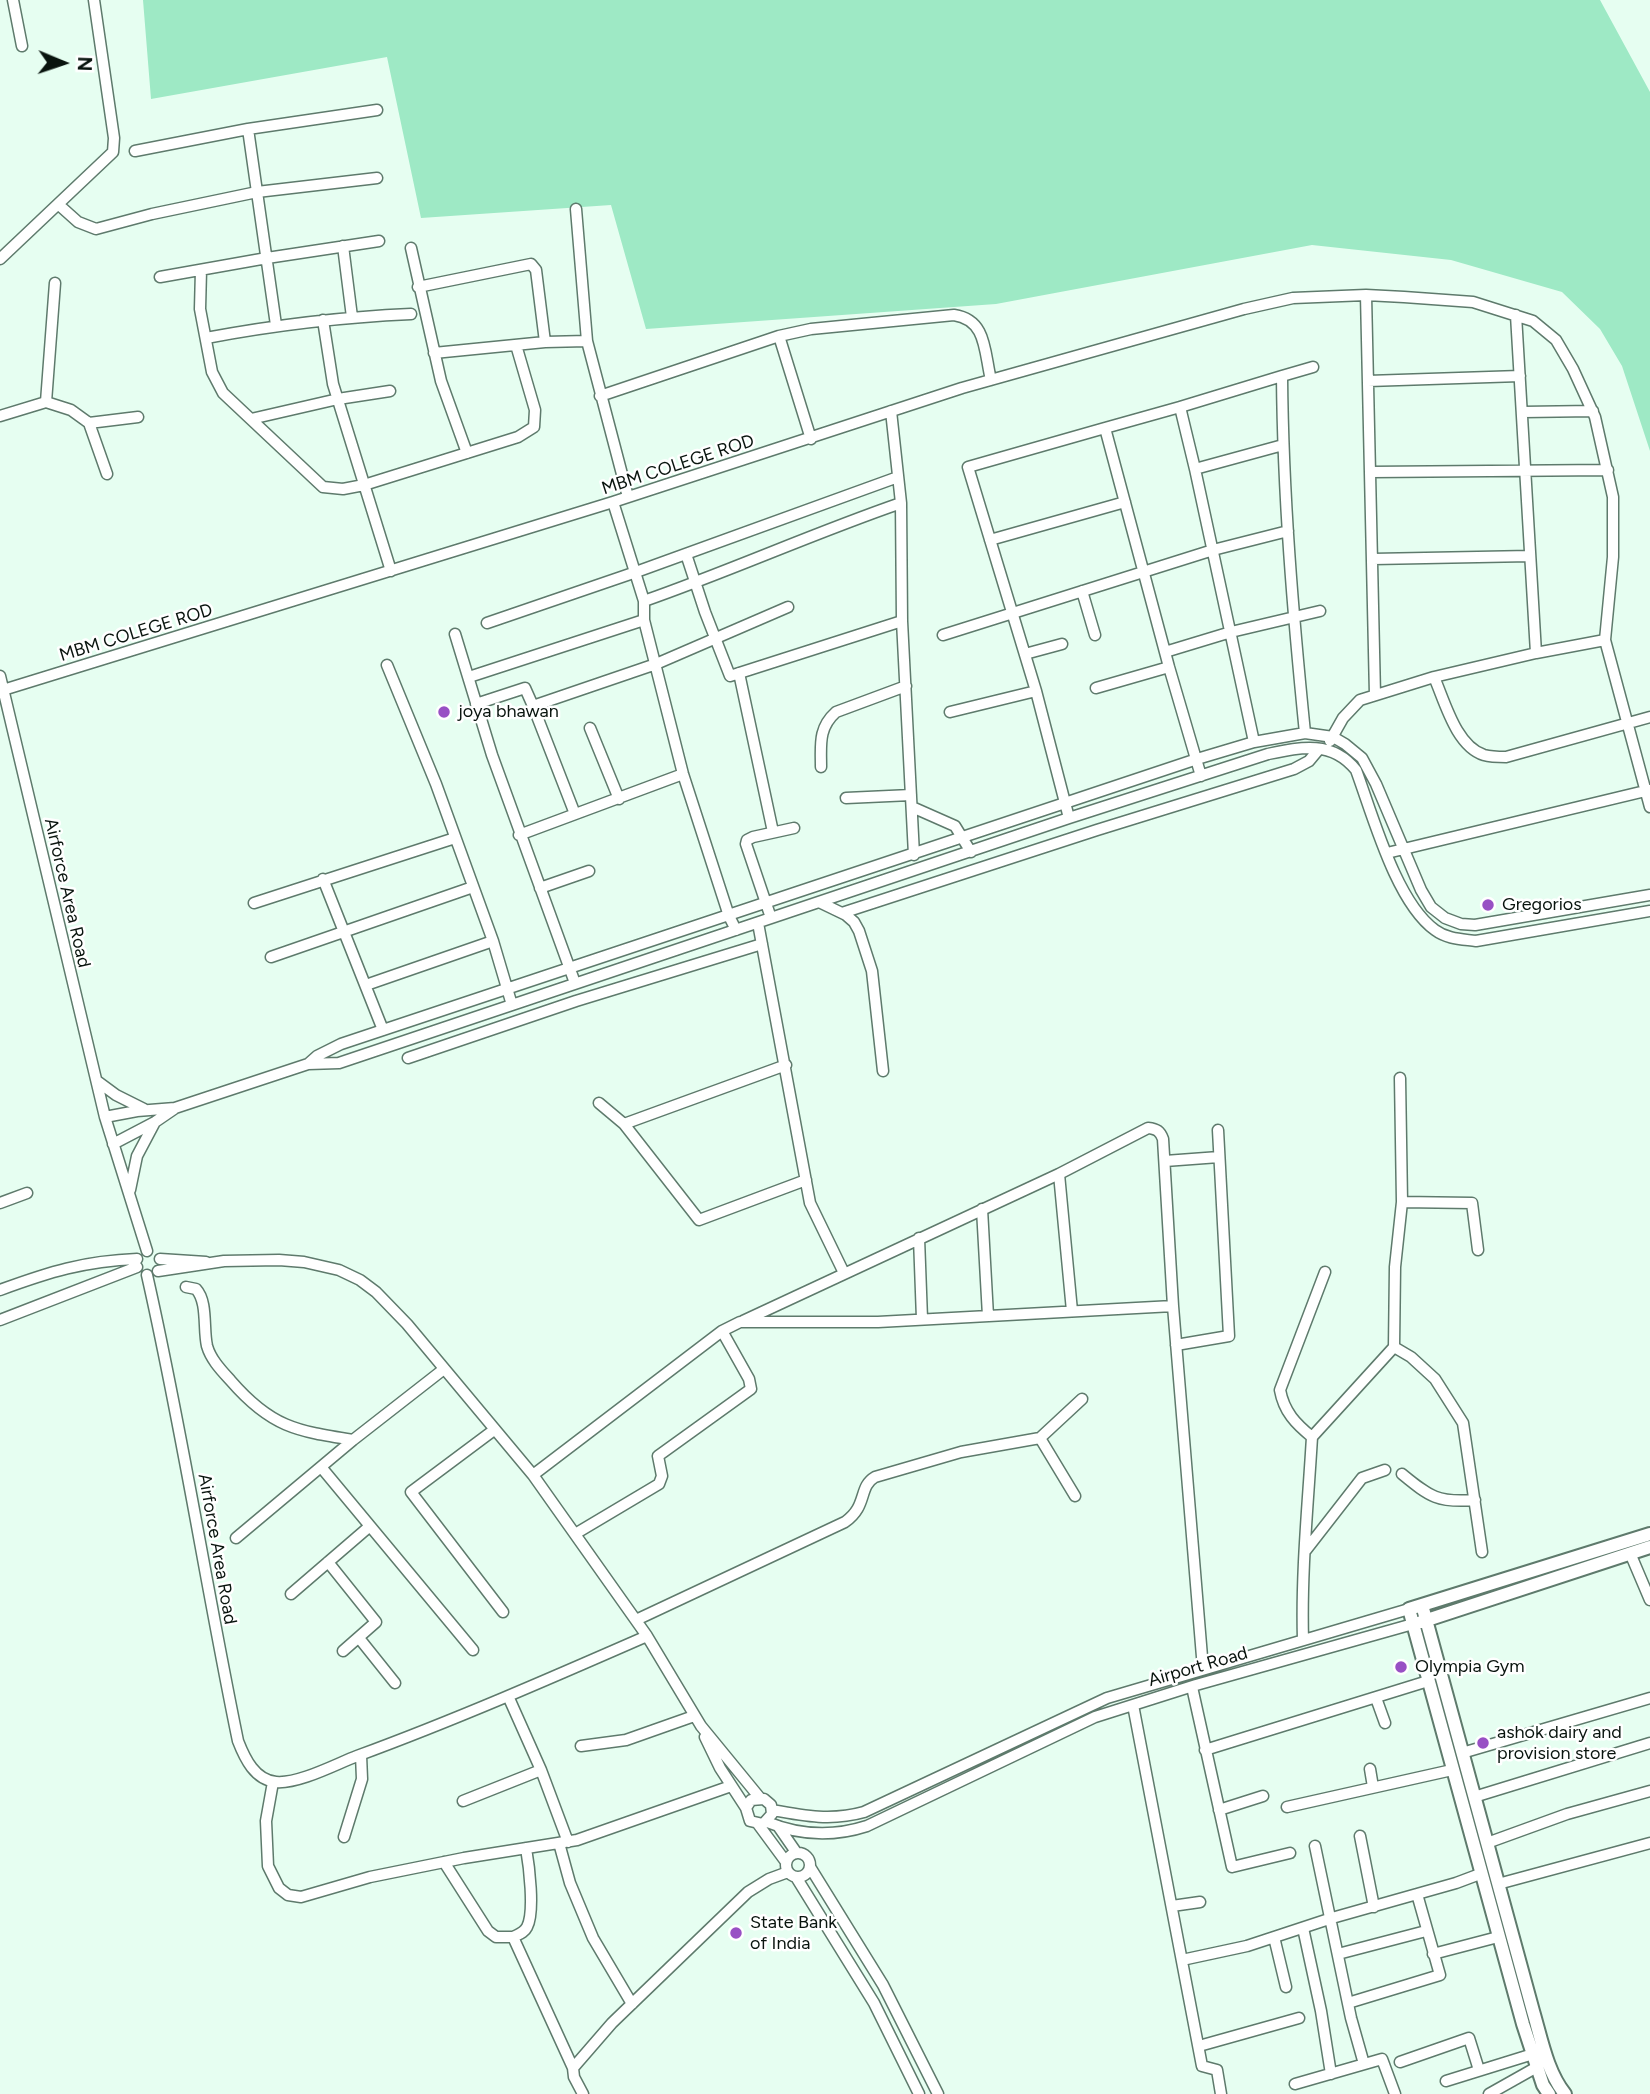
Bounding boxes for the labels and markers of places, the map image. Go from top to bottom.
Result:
place label: joya bhawan [458,701,559,723]
marker: joya bhawan [436,704,452,720]
place label: Gregorios [1502,894,1582,916]
marker: Gregorios [1480,897,1496,913]
place label: Olympia Gym [1415,1656,1525,1678]
marker: Olympia Gym [1393,1659,1409,1675]
place label: ashok dairy and provision store [1497,1722,1622,1764]
marker: ashok dairy and provision store [1475,1735,1491,1751]
place label: State Bank of India [750,1912,837,1954]
marker: State Bank of India [728,1925,744,1941]

